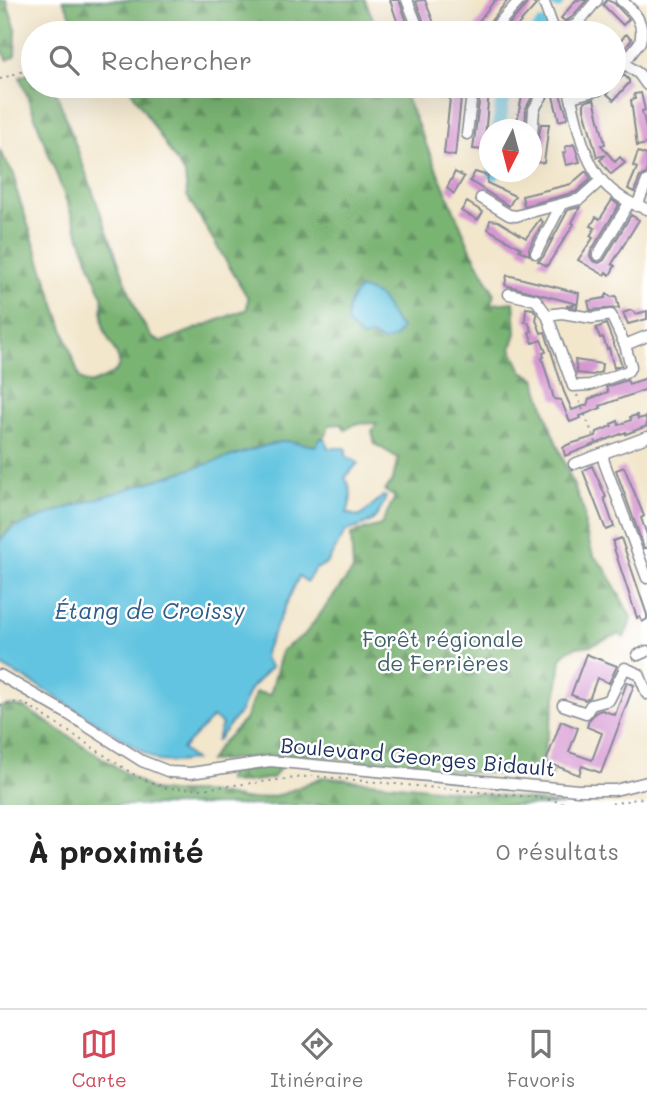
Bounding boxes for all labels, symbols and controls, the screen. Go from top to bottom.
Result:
search box [21,21,626,98]
icon: search [45,41,83,79]
text: Rechercher [101,43,252,77]
north arrow [479,119,542,182]
water label: Étang de Croissy [55,595,245,625]
park label: Forêt régionale de Ferrières [362,625,524,676]
street label: Boulevard Georges Bidault [280,731,556,781]
text: À proximité [28,831,204,871]
text: 0 résultats [496,836,619,866]
tab: Carte [72,1025,127,1092]
tab: Itinéraire [270,1025,363,1092]
tab: Favoris [507,1025,575,1092]

